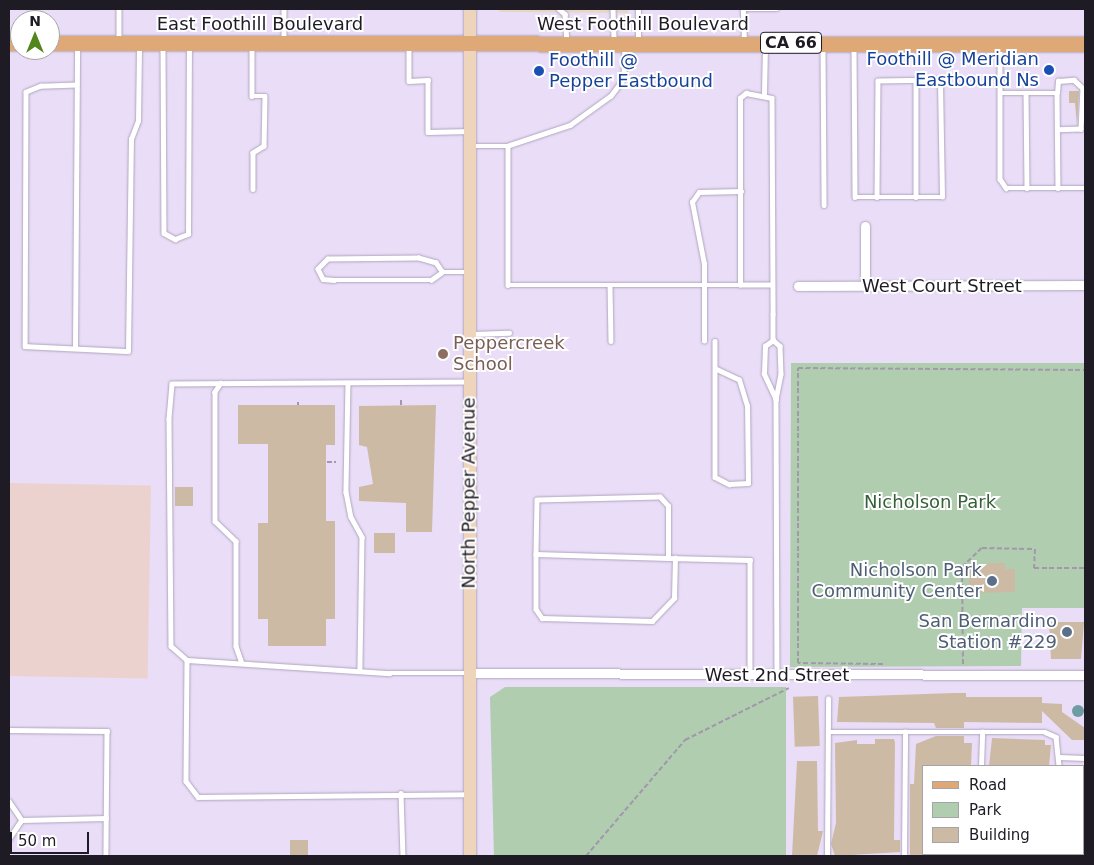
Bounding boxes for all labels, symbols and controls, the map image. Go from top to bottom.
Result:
north arrow [10,10,60,60]
text: N [29,13,41,29]
street label: East Foothill Boulevard [157,13,363,35]
street label: West Foothill Boulevard [537,13,749,35]
road number: CA 66 [760,29,822,56]
place label: Foothill @ Meridian Eastbound Ns [866,49,1039,92]
place label: Foothill @ Pepper Eastbound [549,50,713,92]
marker: Foothill @ Meridian Eastbound Ns [1043,64,1055,76]
marker: Foothill @ Pepper Eastbound [533,65,545,77]
street label: West Court Street [862,275,1022,297]
place label: Peppercreek School [453,333,565,376]
marker: Peppercreek School [437,348,449,360]
street label: North Pepper Avenue [458,397,480,589]
park label: Nicholson Park [864,491,996,513]
place label: Nicholson Park Community Center [812,560,982,602]
marker: Nicholson Park Community Center [986,575,998,587]
place label: San Bernardino Station #229 [919,611,1057,654]
marker: San Bernardino Station #229 [1061,626,1073,638]
street label: West 2nd Street [705,664,849,686]
legend [922,765,1084,855]
text: Road [969,776,1007,794]
text: Park [969,801,1001,819]
scale bar [12,822,91,854]
text: Building [969,826,1030,844]
text: 50 m [18,832,56,850]

